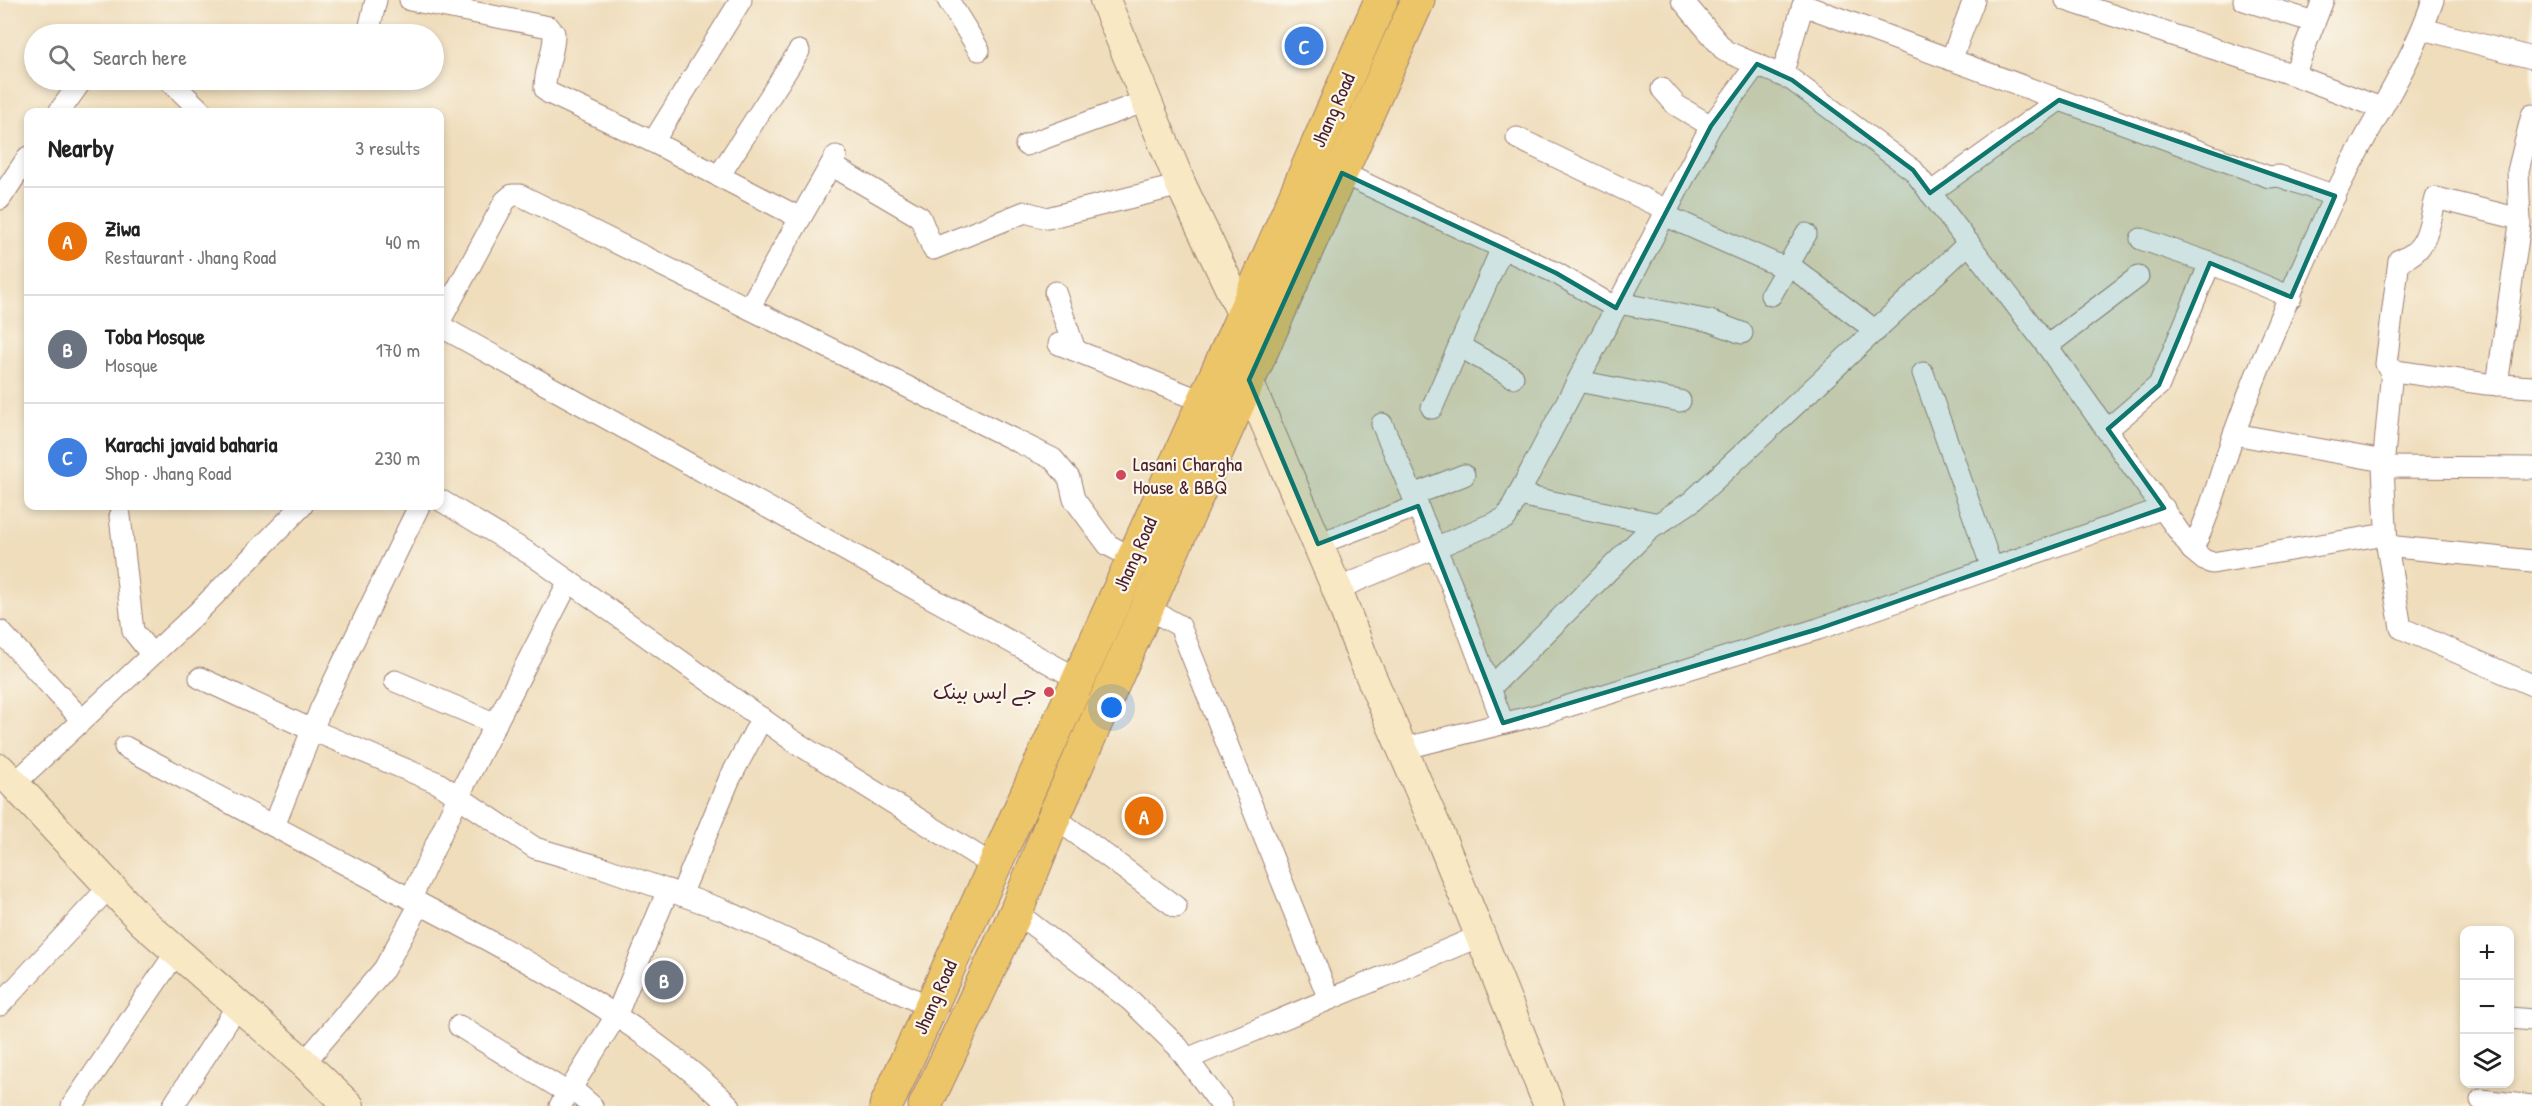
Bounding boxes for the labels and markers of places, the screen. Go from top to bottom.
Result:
pin: C [1284,24,1324,68]
place label: Lasani Chargha House & BBQ [1133,450,1242,500]
marker: Lasani Chargha House & BBQ [1114,468,1128,482]
place label: جے ایس بینک [933,678,1037,706]
marker: جے ایس بینک [1042,685,1056,699]
pin: A [1124,794,1164,838]
pin: B [644,958,684,1002]

